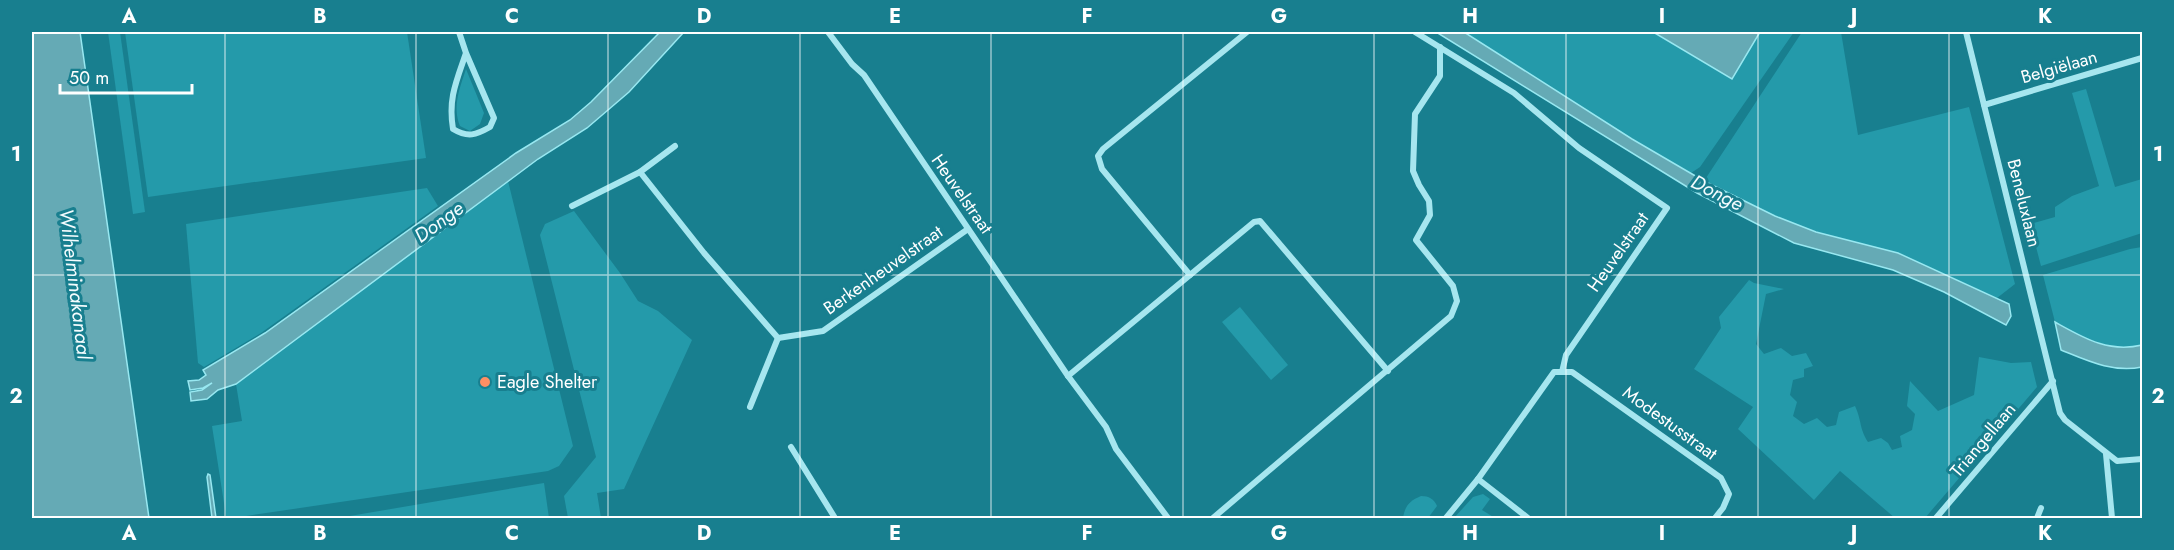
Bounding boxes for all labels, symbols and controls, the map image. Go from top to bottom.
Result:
text: A [121,2,137,31]
text: B [313,2,327,31]
text: C [505,2,519,31]
text: D [697,2,711,31]
text: E [889,2,901,31]
text: F [1081,2,1093,31]
text: G [1271,2,1287,31]
text: H [1462,2,1478,31]
text: I [1659,2,1665,31]
text: J [1847,2,1857,31]
text: K [2038,2,2052,31]
street label: Belgiëlaan [2018,44,2100,90]
scale bar [60,57,192,95]
text: 50 m [69,65,109,91]
text: 1 [11,140,21,169]
text: 1 [2153,140,2163,169]
street label: Heuvelstraat [925,149,999,240]
street label: Beneluxlaan [2000,156,2048,250]
water label: Donge [1686,168,1748,218]
water label: Donge [408,194,470,250]
street label: Heuvelstraat [1581,206,1655,297]
water label: Wilhelminakanaal [51,207,99,362]
street label: Berkenheuvelstraat [818,219,949,321]
place label: Eagle Shelter [497,369,598,395]
marker: Eagle Shelter [478,375,492,389]
street label: Modestusstraat [1617,380,1723,467]
text: 2 [9,382,23,411]
text: 2 [2151,382,2165,411]
street label: Triangellaan [1944,397,2022,483]
text: A [121,519,137,548]
text: B [313,519,327,548]
text: C [505,519,519,548]
text: D [697,519,711,548]
text: E [889,519,901,548]
text: F [1081,519,1093,548]
text: G [1271,519,1287,548]
text: H [1462,519,1478,548]
text: I [1659,519,1665,548]
text: J [1847,519,1857,548]
text: K [2038,519,2052,548]

